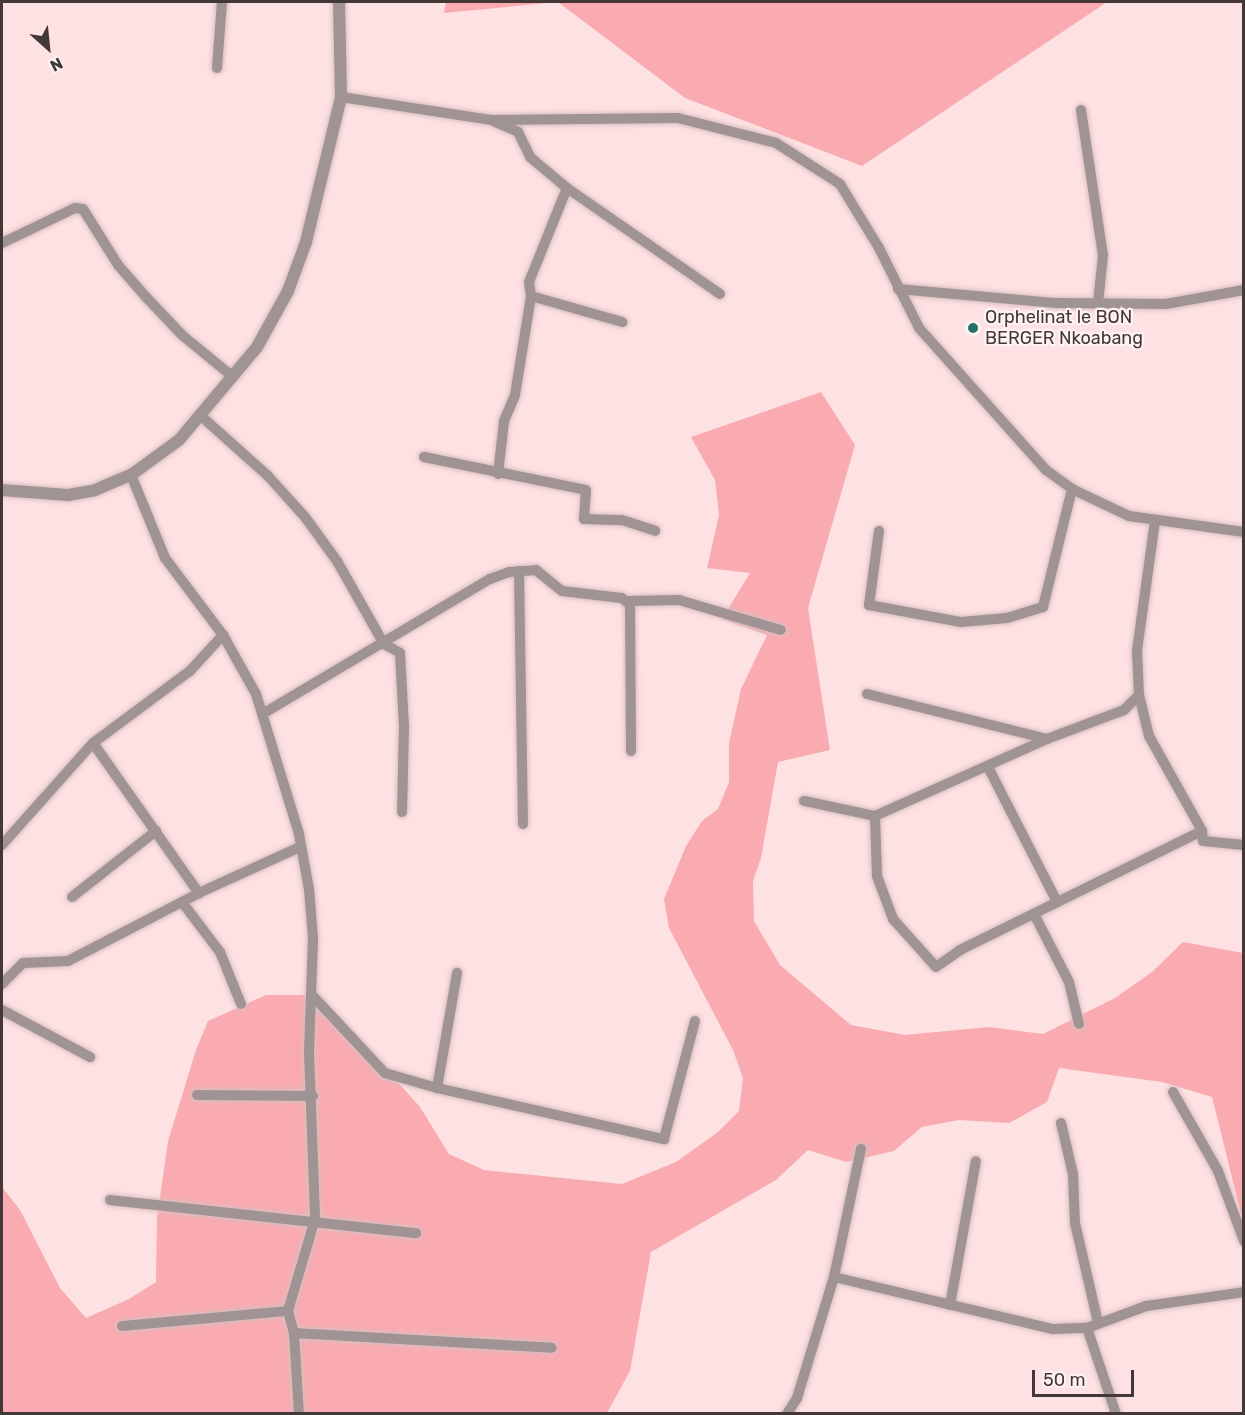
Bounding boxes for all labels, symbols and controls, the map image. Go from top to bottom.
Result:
north arrow [18,18,78,78]
text: N [47,53,66,76]
place label: Orphelinat le BON BERGER Nkoabang [985,307,1143,350]
marker: Orphelinat le BON BERGER Nkoabang [966,321,980,335]
scale bar [1035,1358,1137,1396]
text: 50 m [1043,1369,1086,1391]

